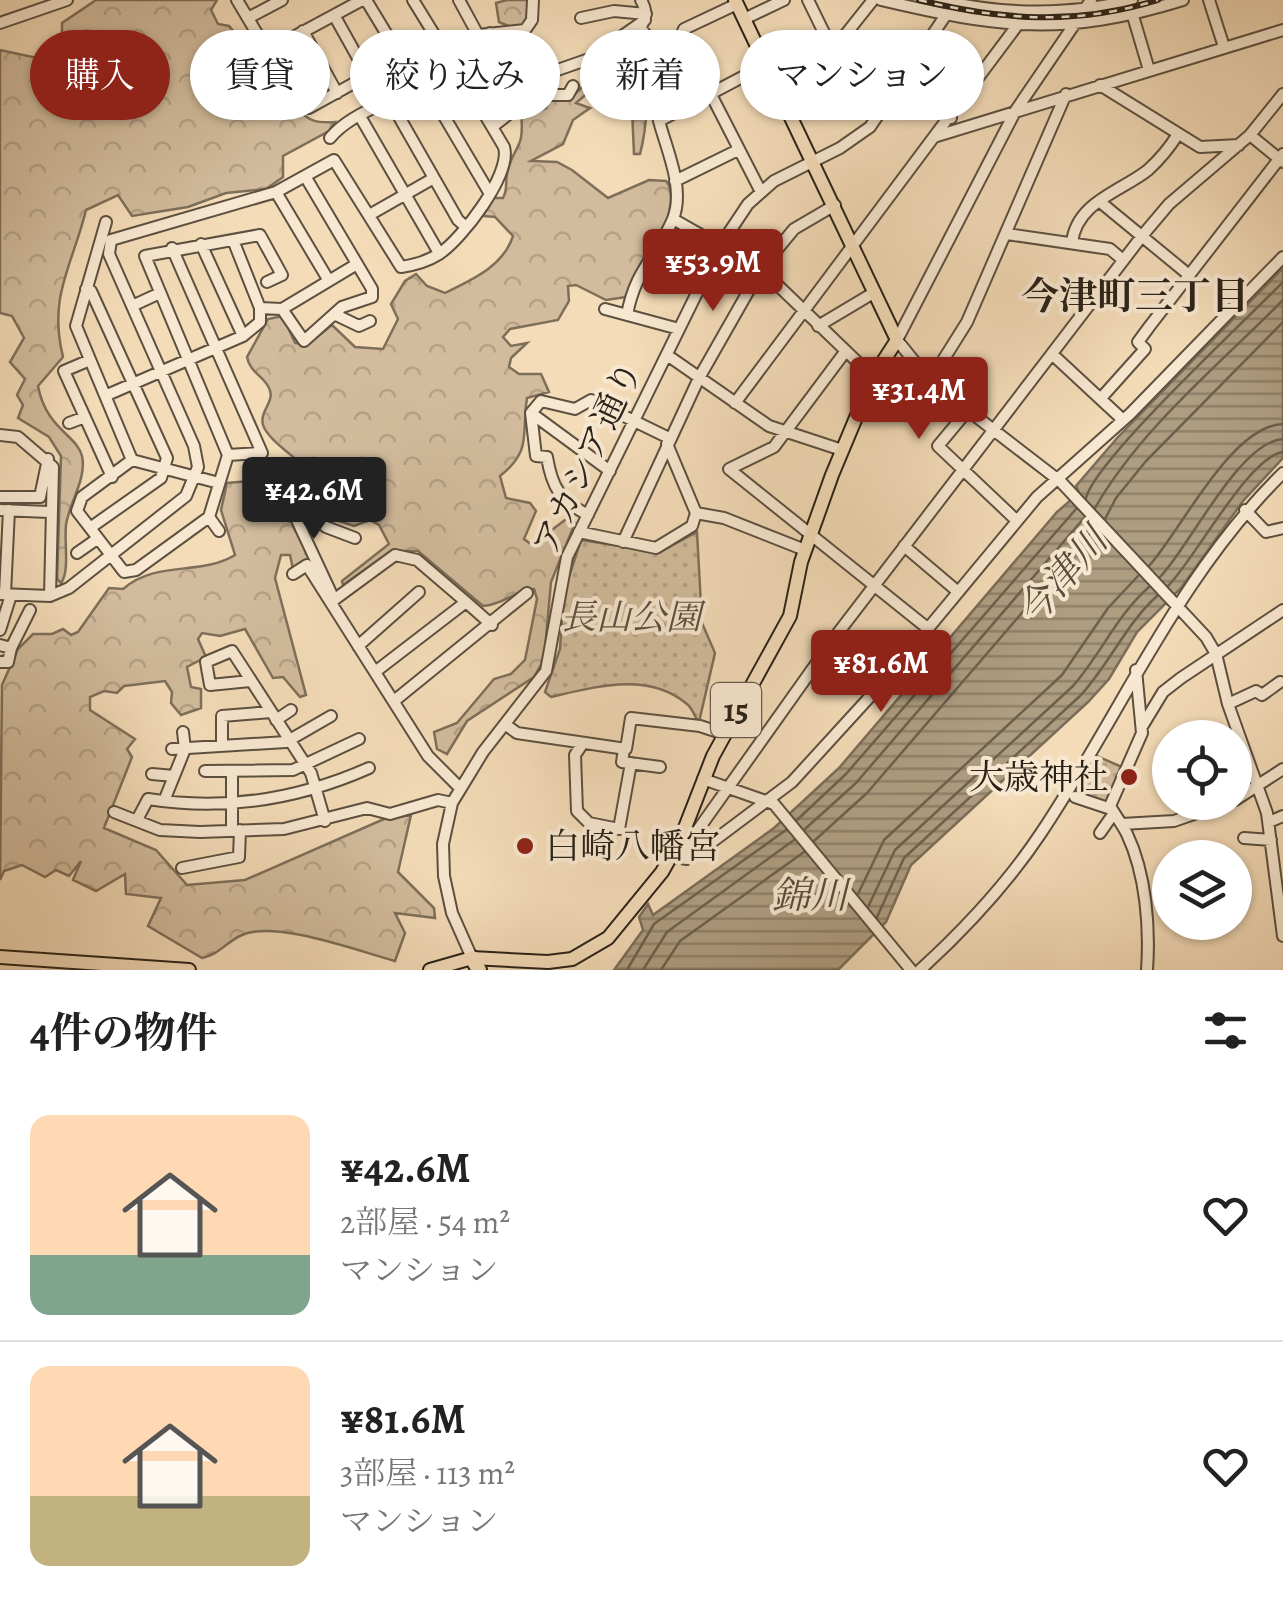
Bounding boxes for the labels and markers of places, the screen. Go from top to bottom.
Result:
pin: ¥53.9M [632,229,794,314]
pin: ¥31.4M [838,357,1000,442]
pin: ¥42.6M [233,457,395,542]
pin: ¥81.6M [800,630,962,715]
place label: 大歳神社 [969,753,1109,801]
marker: 大歳神社 [1118,766,1140,788]
place label: 白崎八幡宮 [545,822,720,870]
marker: 白崎八幡宮 [514,835,536,857]

